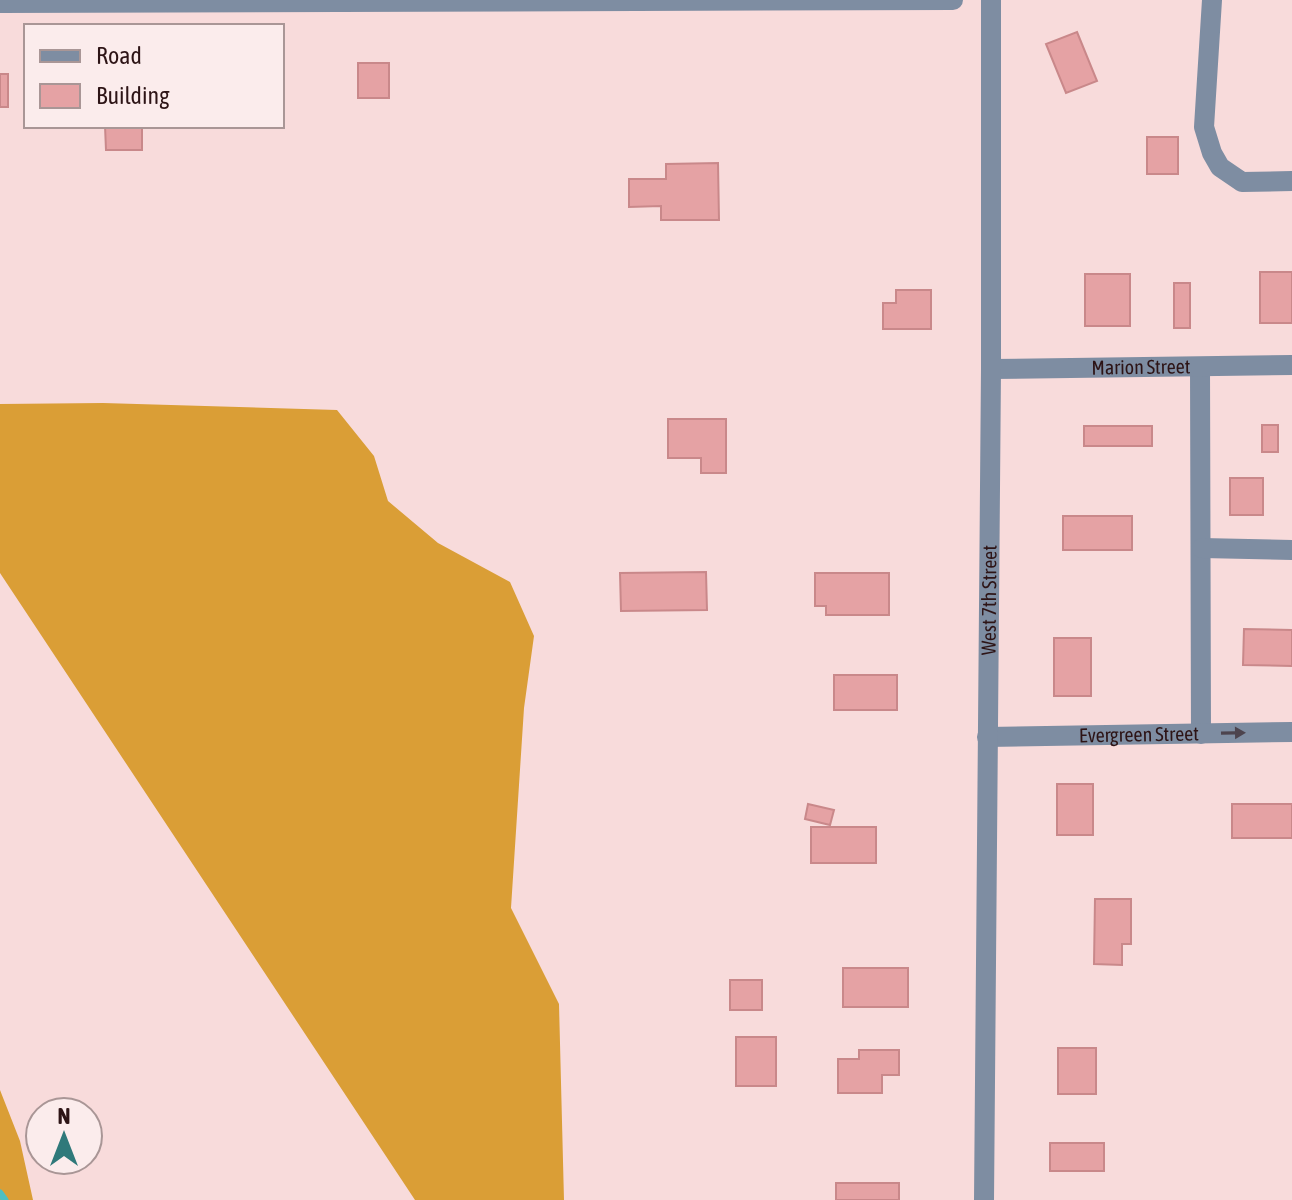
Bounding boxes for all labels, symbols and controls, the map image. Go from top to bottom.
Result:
legend [24,24,284,128]
text: Road [96,42,142,69]
text: Building [96,82,170,109]
street label: Marion Street [1091,354,1191,379]
street label: West 7th Street [977,545,1001,655]
street label: Evergreen Street [1079,722,1199,746]
one-way arrow [1221,727,1246,739]
north arrow [24,1096,104,1176]
text: N [58,1103,70,1129]

